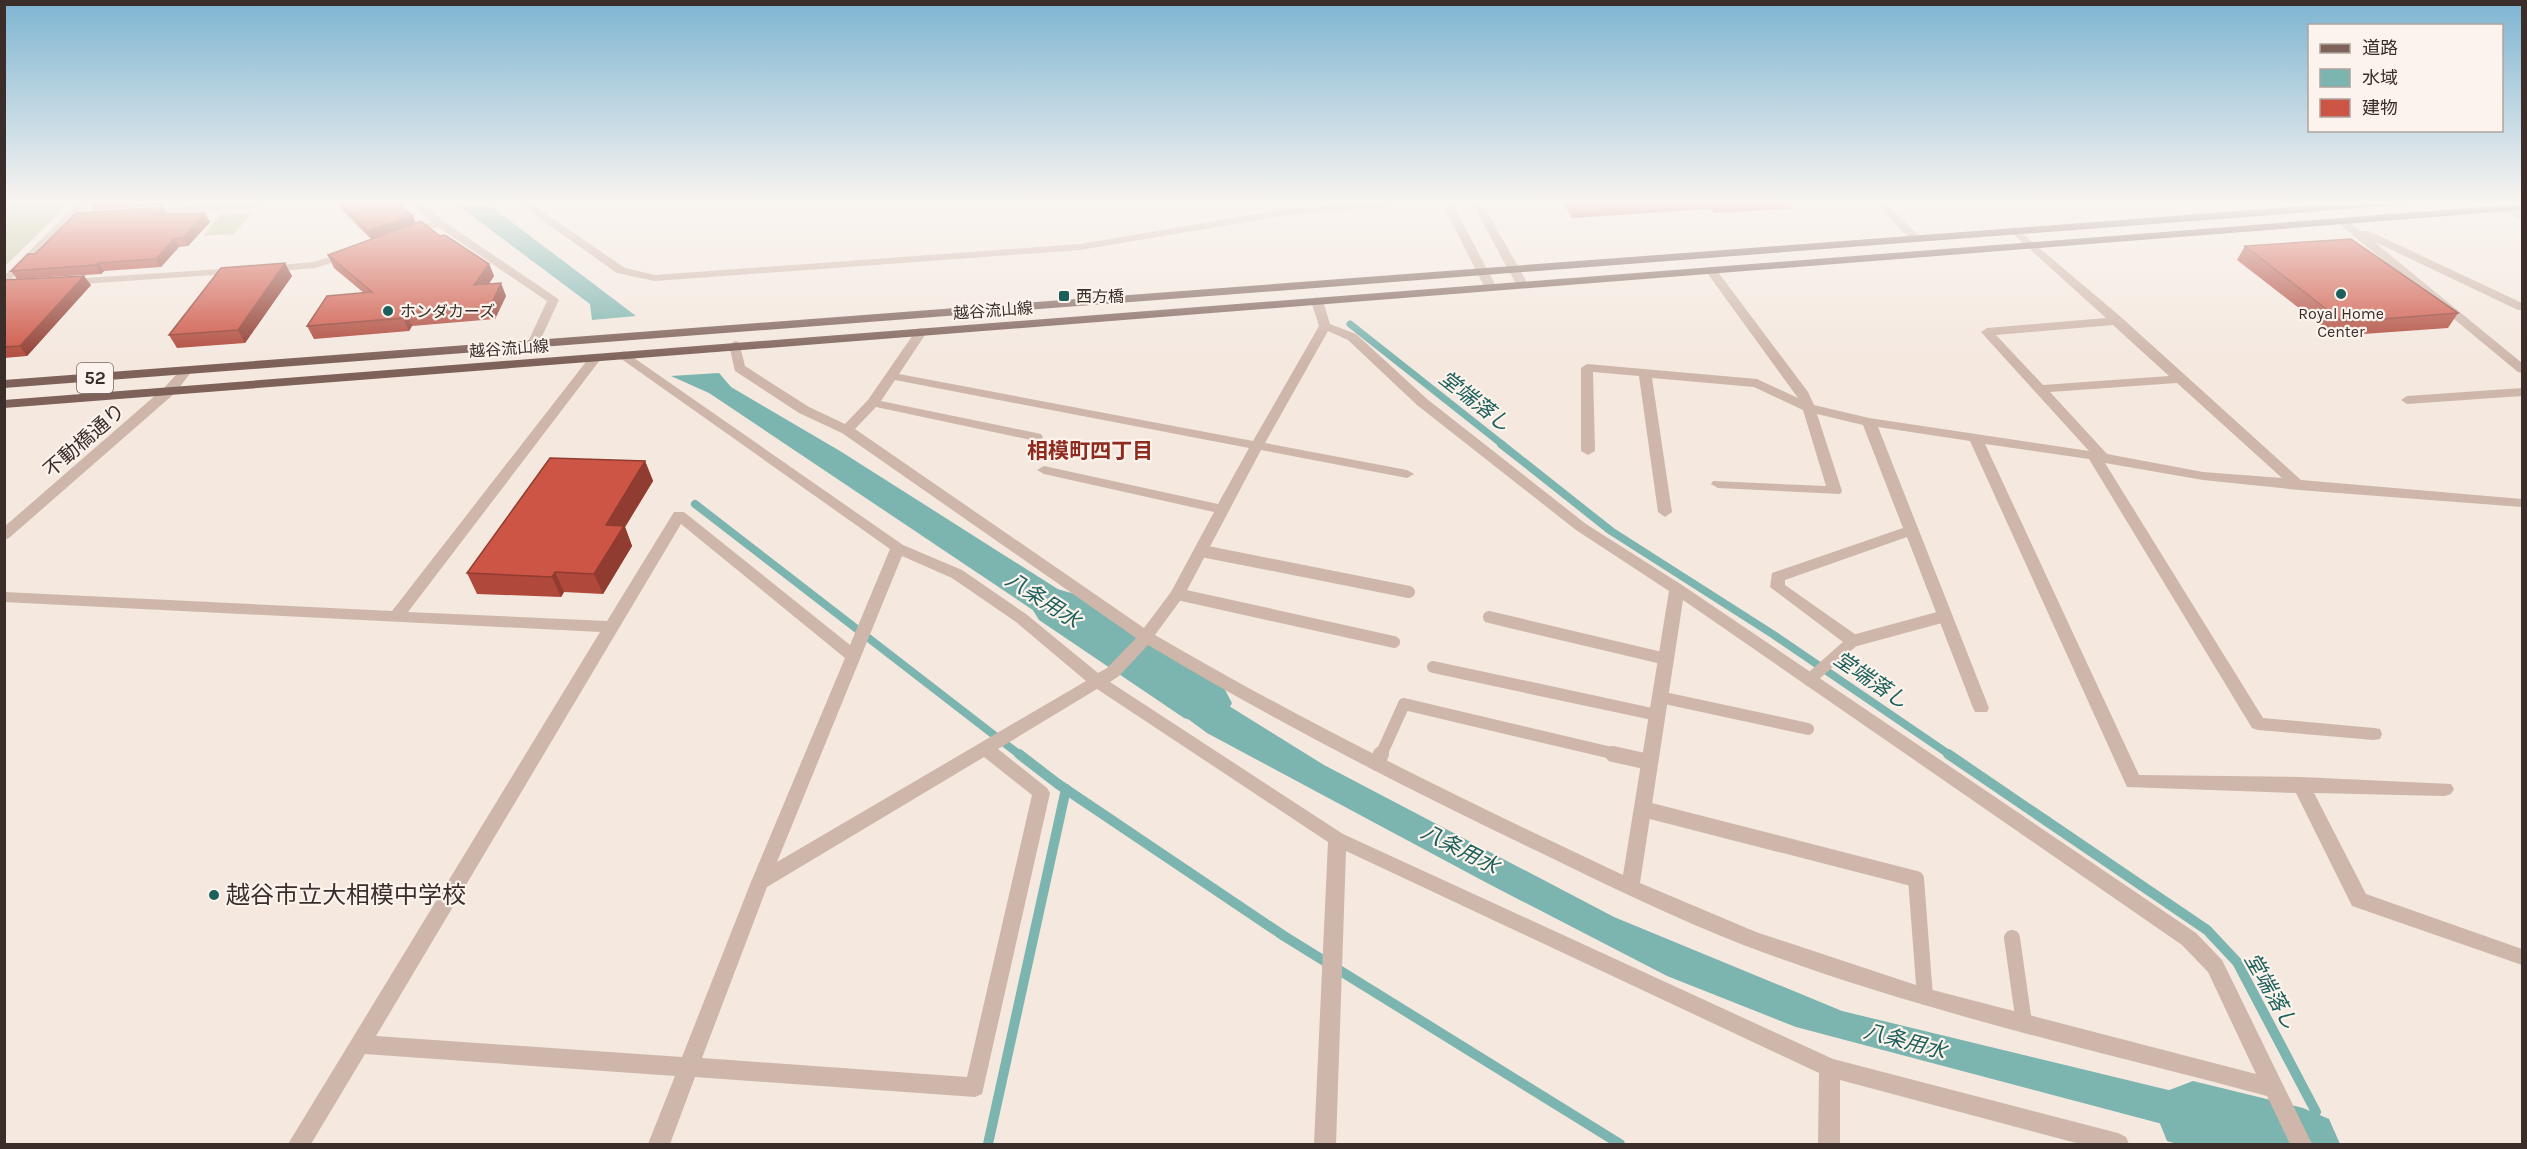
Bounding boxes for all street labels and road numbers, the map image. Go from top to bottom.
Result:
street label: 越谷流山線 [952,298,1034,323]
street label: 越谷流山線 [468,336,550,361]
road number: 52 [77,363,113,393]
street label: 不動橋通り [39,399,130,482]

